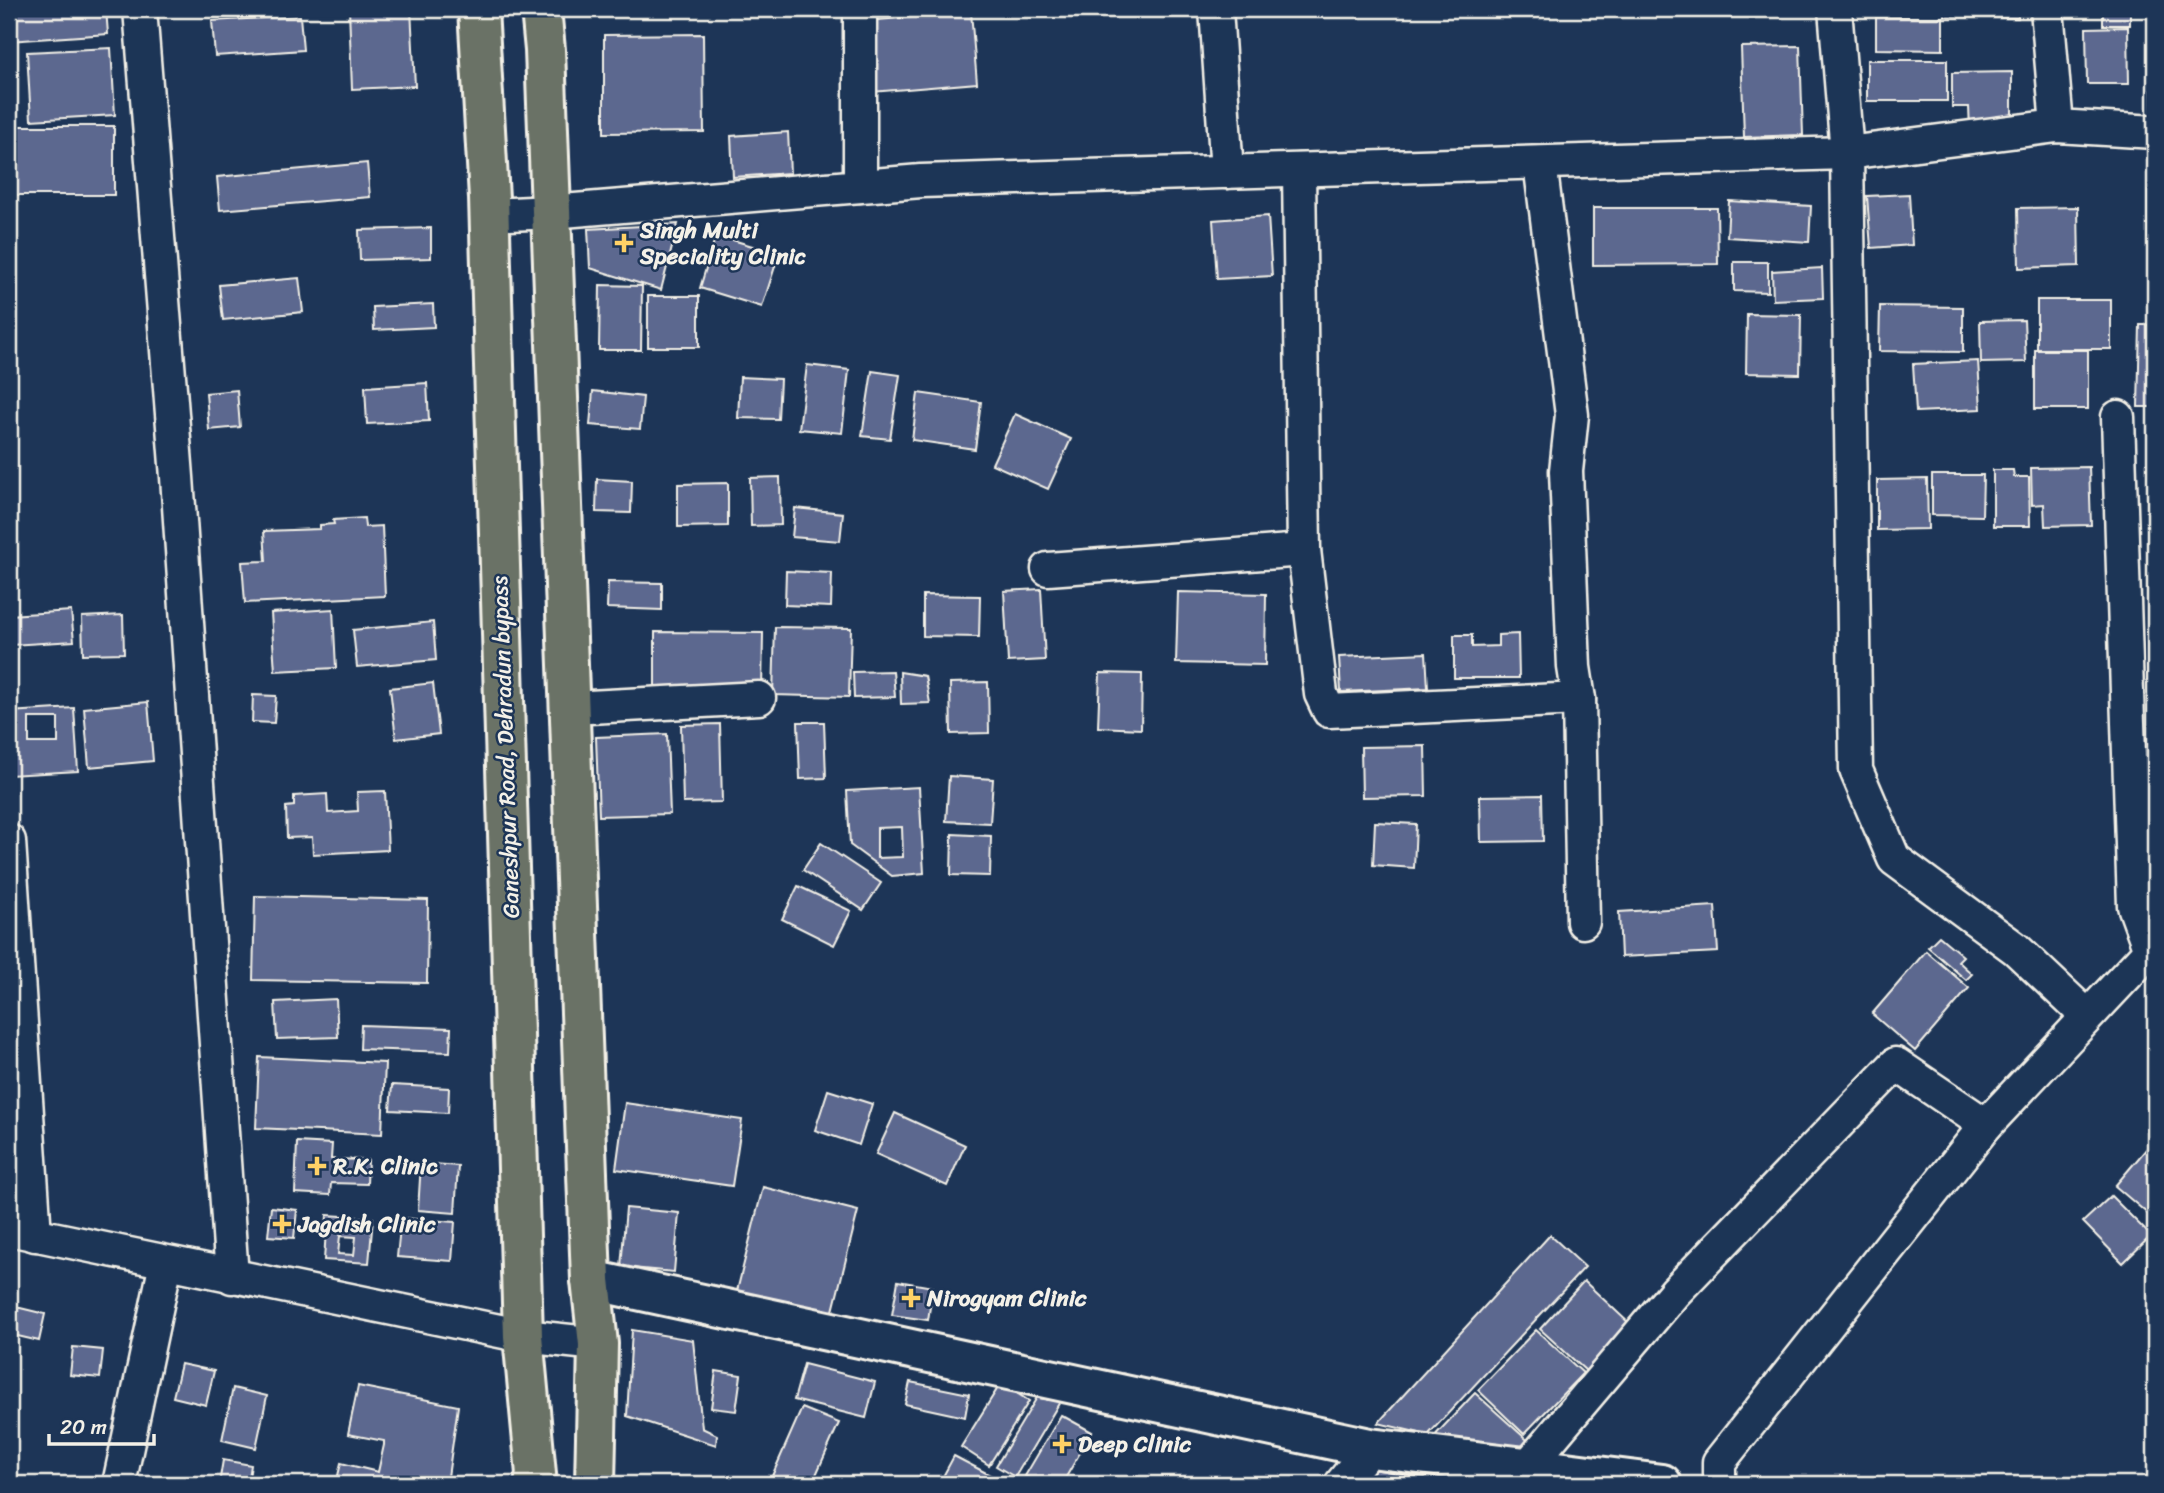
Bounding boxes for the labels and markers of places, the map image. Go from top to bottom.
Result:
place label: Singh Multi Speciality Clinic [639,210,806,277]
marker: Singh Multi Speciality Clinic [614,233,634,253]
place label: R.K. Clinic [332,1146,438,1187]
marker: R.K. Clinic [307,1156,327,1176]
place label: Jagdish Clinic [296,1204,436,1245]
marker: Jagdish Clinic [272,1214,292,1234]
place label: Nirogyam Clinic [926,1278,1087,1319]
marker: Nirogyam Clinic [901,1288,921,1308]
place label: Deep Clinic [1078,1424,1192,1465]
marker: Deep Clinic [1052,1434,1072,1454]

